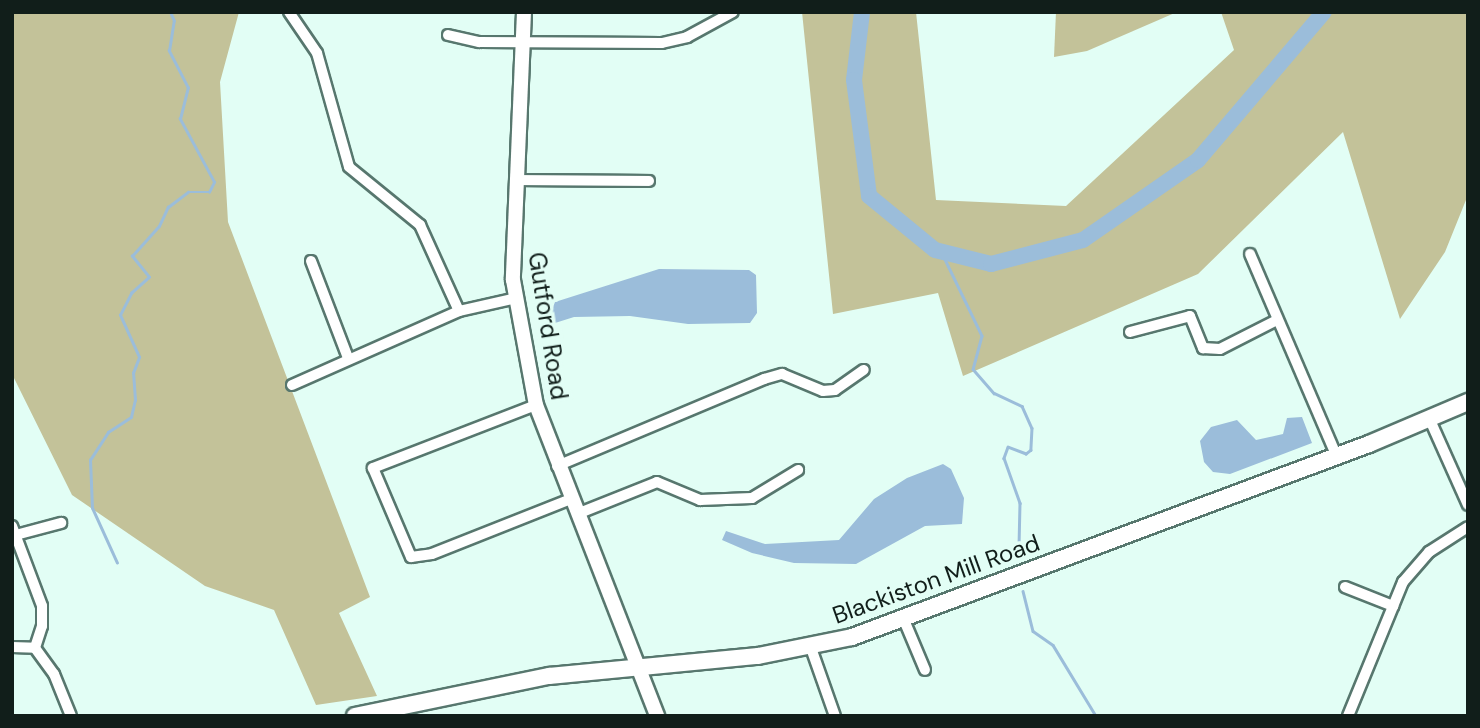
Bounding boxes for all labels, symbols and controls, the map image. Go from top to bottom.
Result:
street label: Gutford Road [522,250,574,402]
street label: Blackiston Mill Road [828,528,1044,630]

